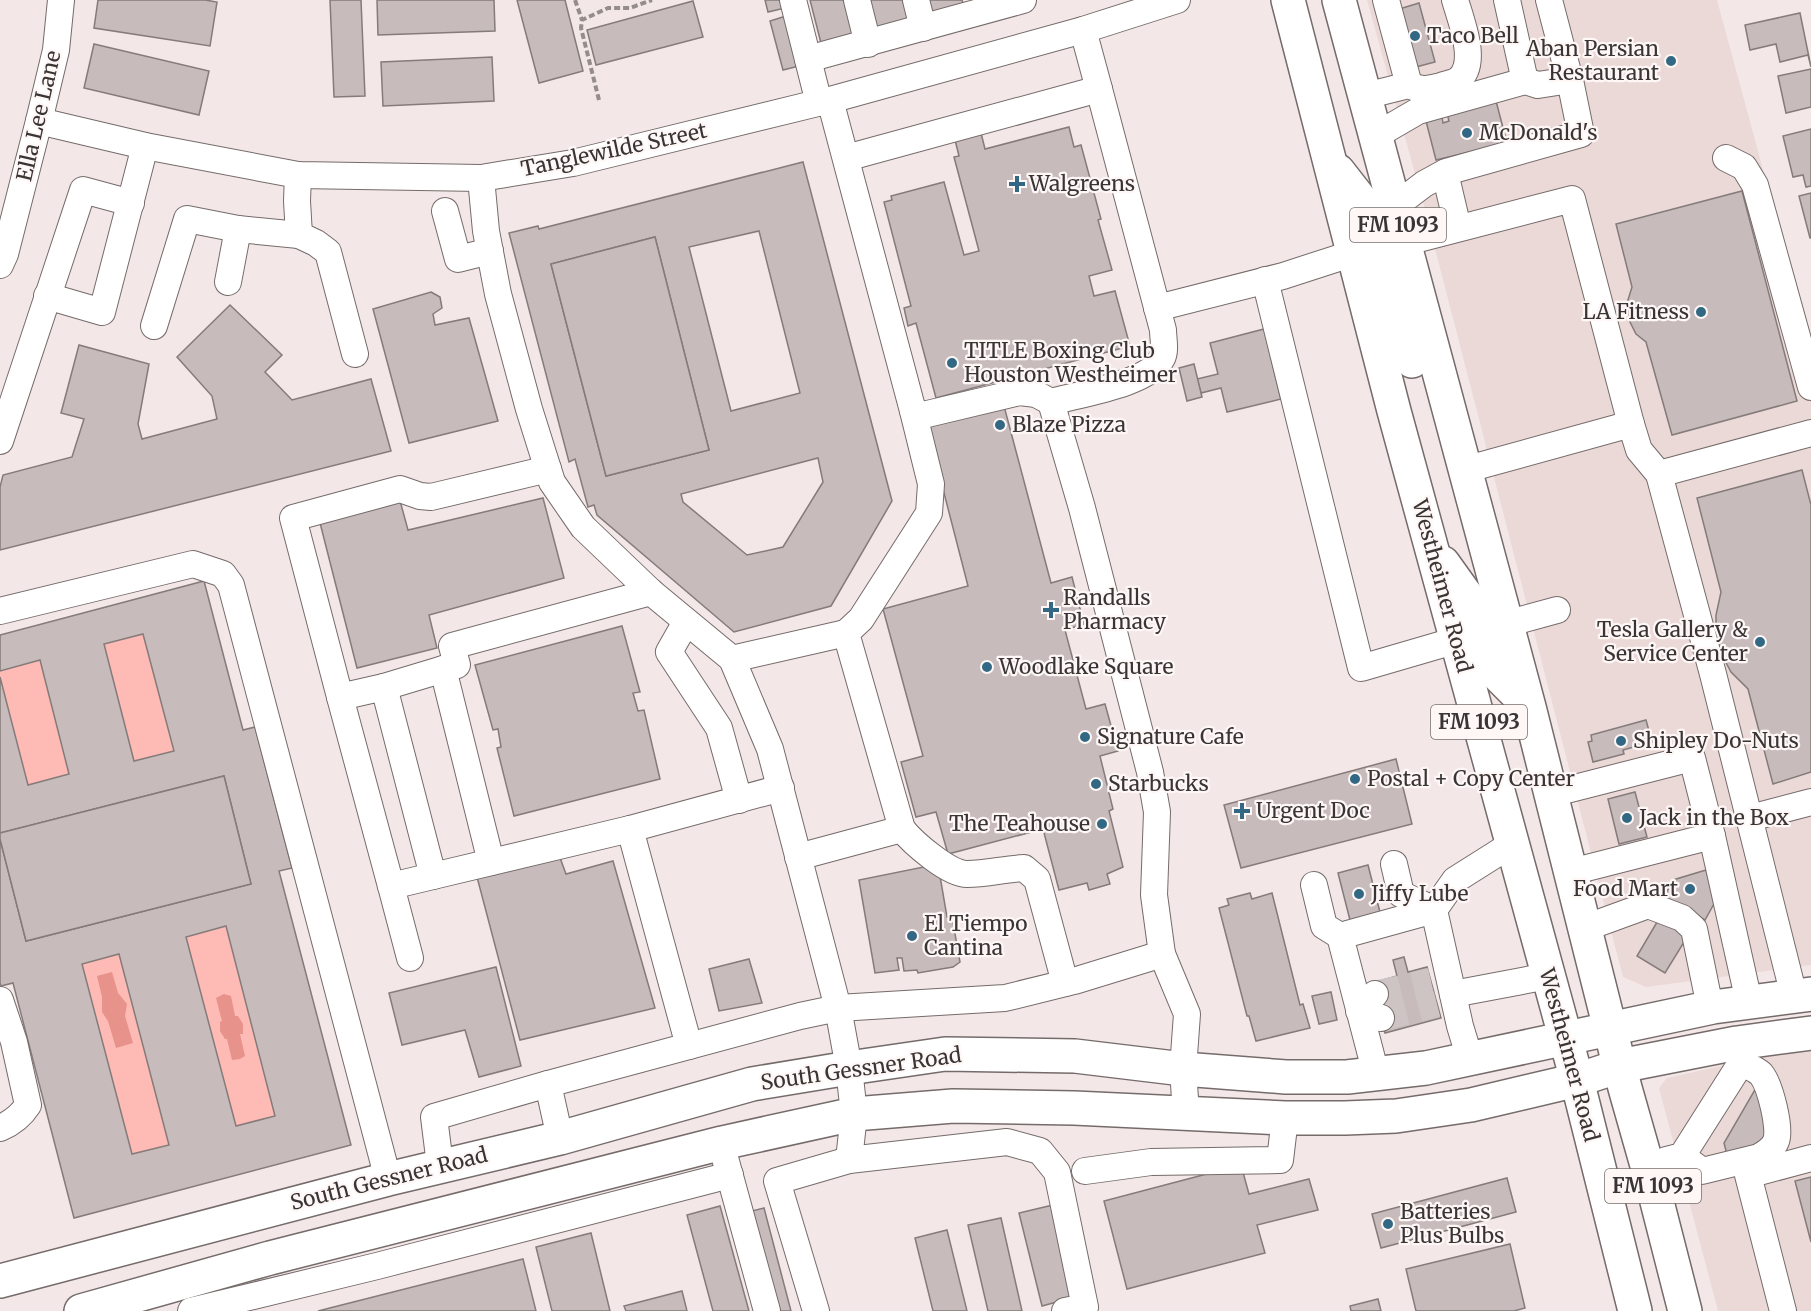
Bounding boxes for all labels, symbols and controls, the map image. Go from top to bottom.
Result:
place label: Taco Bell [1427,22,1519,49]
marker: Taco Bell [1408,29,1422,43]
place label: Aban Persian Restaurant [1525,35,1659,86]
street label: Ella Lee Lane [10,48,67,184]
marker: Aban Persian Restaurant [1664,54,1678,68]
street label: Tanglewilde Street [518,117,709,182]
place label: McDonald's [1479,119,1598,146]
marker: McDonald's [1460,126,1474,140]
place label: Walgreens [1028,170,1135,197]
marker: Walgreens [1010,177,1024,191]
road number: FM 1093 [1350,208,1446,242]
place label: LA Fitness [1583,298,1689,325]
marker: LA Fitness [1694,305,1708,319]
place label: TITLE Boxing Club Houston Westheimer [964,337,1177,388]
marker: TITLE Boxing Club Houston Westheimer [945,356,959,370]
place label: Blaze Pizza [1012,411,1126,438]
marker: Blaze Pizza [993,418,1007,432]
street label: Westheimer Road [1406,495,1479,676]
place label: Randalls Pharmacy [1063,584,1167,635]
marker: Randalls Pharmacy [1044,603,1058,617]
place label: Tesla Gallery & Service Center [1597,616,1748,667]
marker: Tesla Gallery & Service Center [1753,635,1767,649]
place label: Woodlake Square [998,653,1173,680]
marker: Woodlake Square [980,660,994,674]
road number: FM 1093 [1431,705,1527,739]
place label: Signature Cafe [1097,723,1244,750]
place label: Shipley Do-Nuts [1633,727,1799,754]
marker: Signature Cafe [1078,730,1092,744]
marker: Shipley Do-Nuts [1614,734,1628,748]
place label: Postal + Copy Center [1367,765,1575,792]
place label: Starbucks [1108,770,1209,797]
marker: Postal + Copy Center [1348,772,1362,786]
marker: Starbucks [1089,777,1103,791]
place label: Urgent Doc [1256,797,1370,824]
marker: Urgent Doc [1233,802,1251,820]
place label: Jack in the Box [1638,804,1789,831]
place label: The Teahouse [949,810,1090,837]
marker: Jack in the Box [1620,811,1634,825]
marker: The Teahouse [1095,817,1109,831]
place label: Food Mart [1573,875,1678,902]
place label: Jiffy Lube [1370,880,1468,907]
marker: Food Mart [1683,882,1697,896]
marker: Jiffy Lube [1352,887,1366,901]
place label: El Tiempo Cantina [924,910,1028,961]
marker: El Tiempo Cantina [905,929,919,943]
street label: Westheimer Road [1533,964,1606,1145]
street label: South Gessner Road [759,1041,963,1096]
street label: South Gessner Road [287,1141,491,1216]
road number: FM 1093 [1605,1169,1701,1203]
place label: Batteries Plus Bulbs [1400,1198,1504,1249]
marker: Batteries Plus Bulbs [1381,1217,1395,1231]

